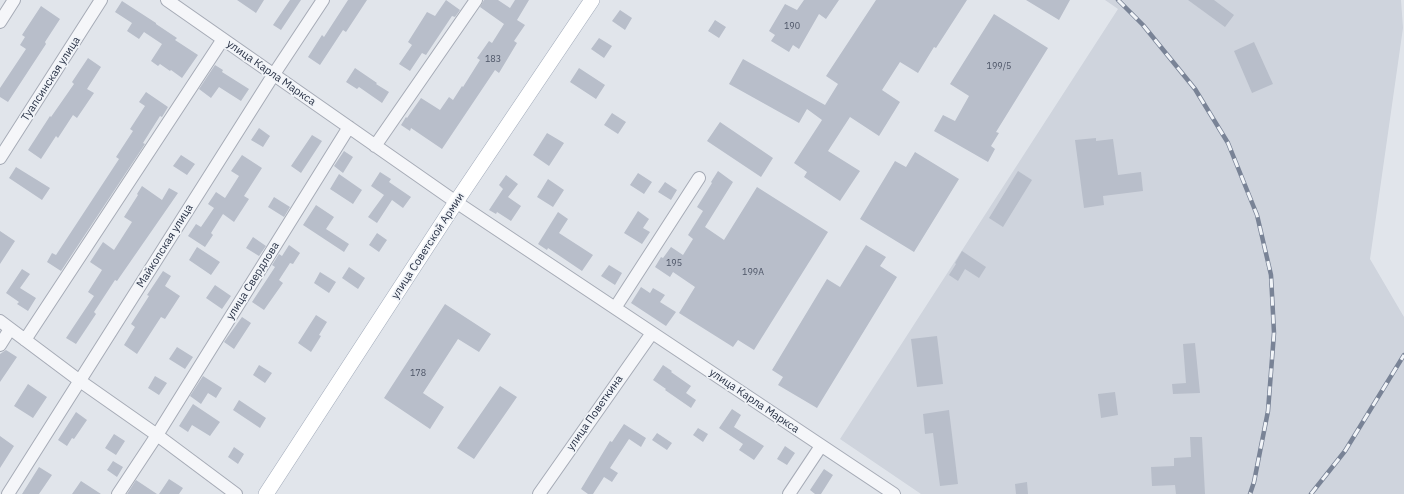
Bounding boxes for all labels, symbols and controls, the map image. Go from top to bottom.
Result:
house number: 190 [784,21,800,31]
street label: Туапсинская улица [19,34,83,124]
street label: улица Карла Маркса [224,37,318,109]
house number: 183 [485,54,501,64]
house number: 199/5 [986,61,1012,71]
street label: улица Советской Армии [389,190,467,302]
street label: Майкопская улица [134,202,196,290]
street label: улица Свердлова [224,240,282,322]
house number: 195 [666,258,682,268]
house number: 199А [742,267,764,277]
street label: улица Карла Маркса [707,366,801,436]
house number: 178 [410,368,426,378]
street label: улица Поветкина [564,373,626,453]

